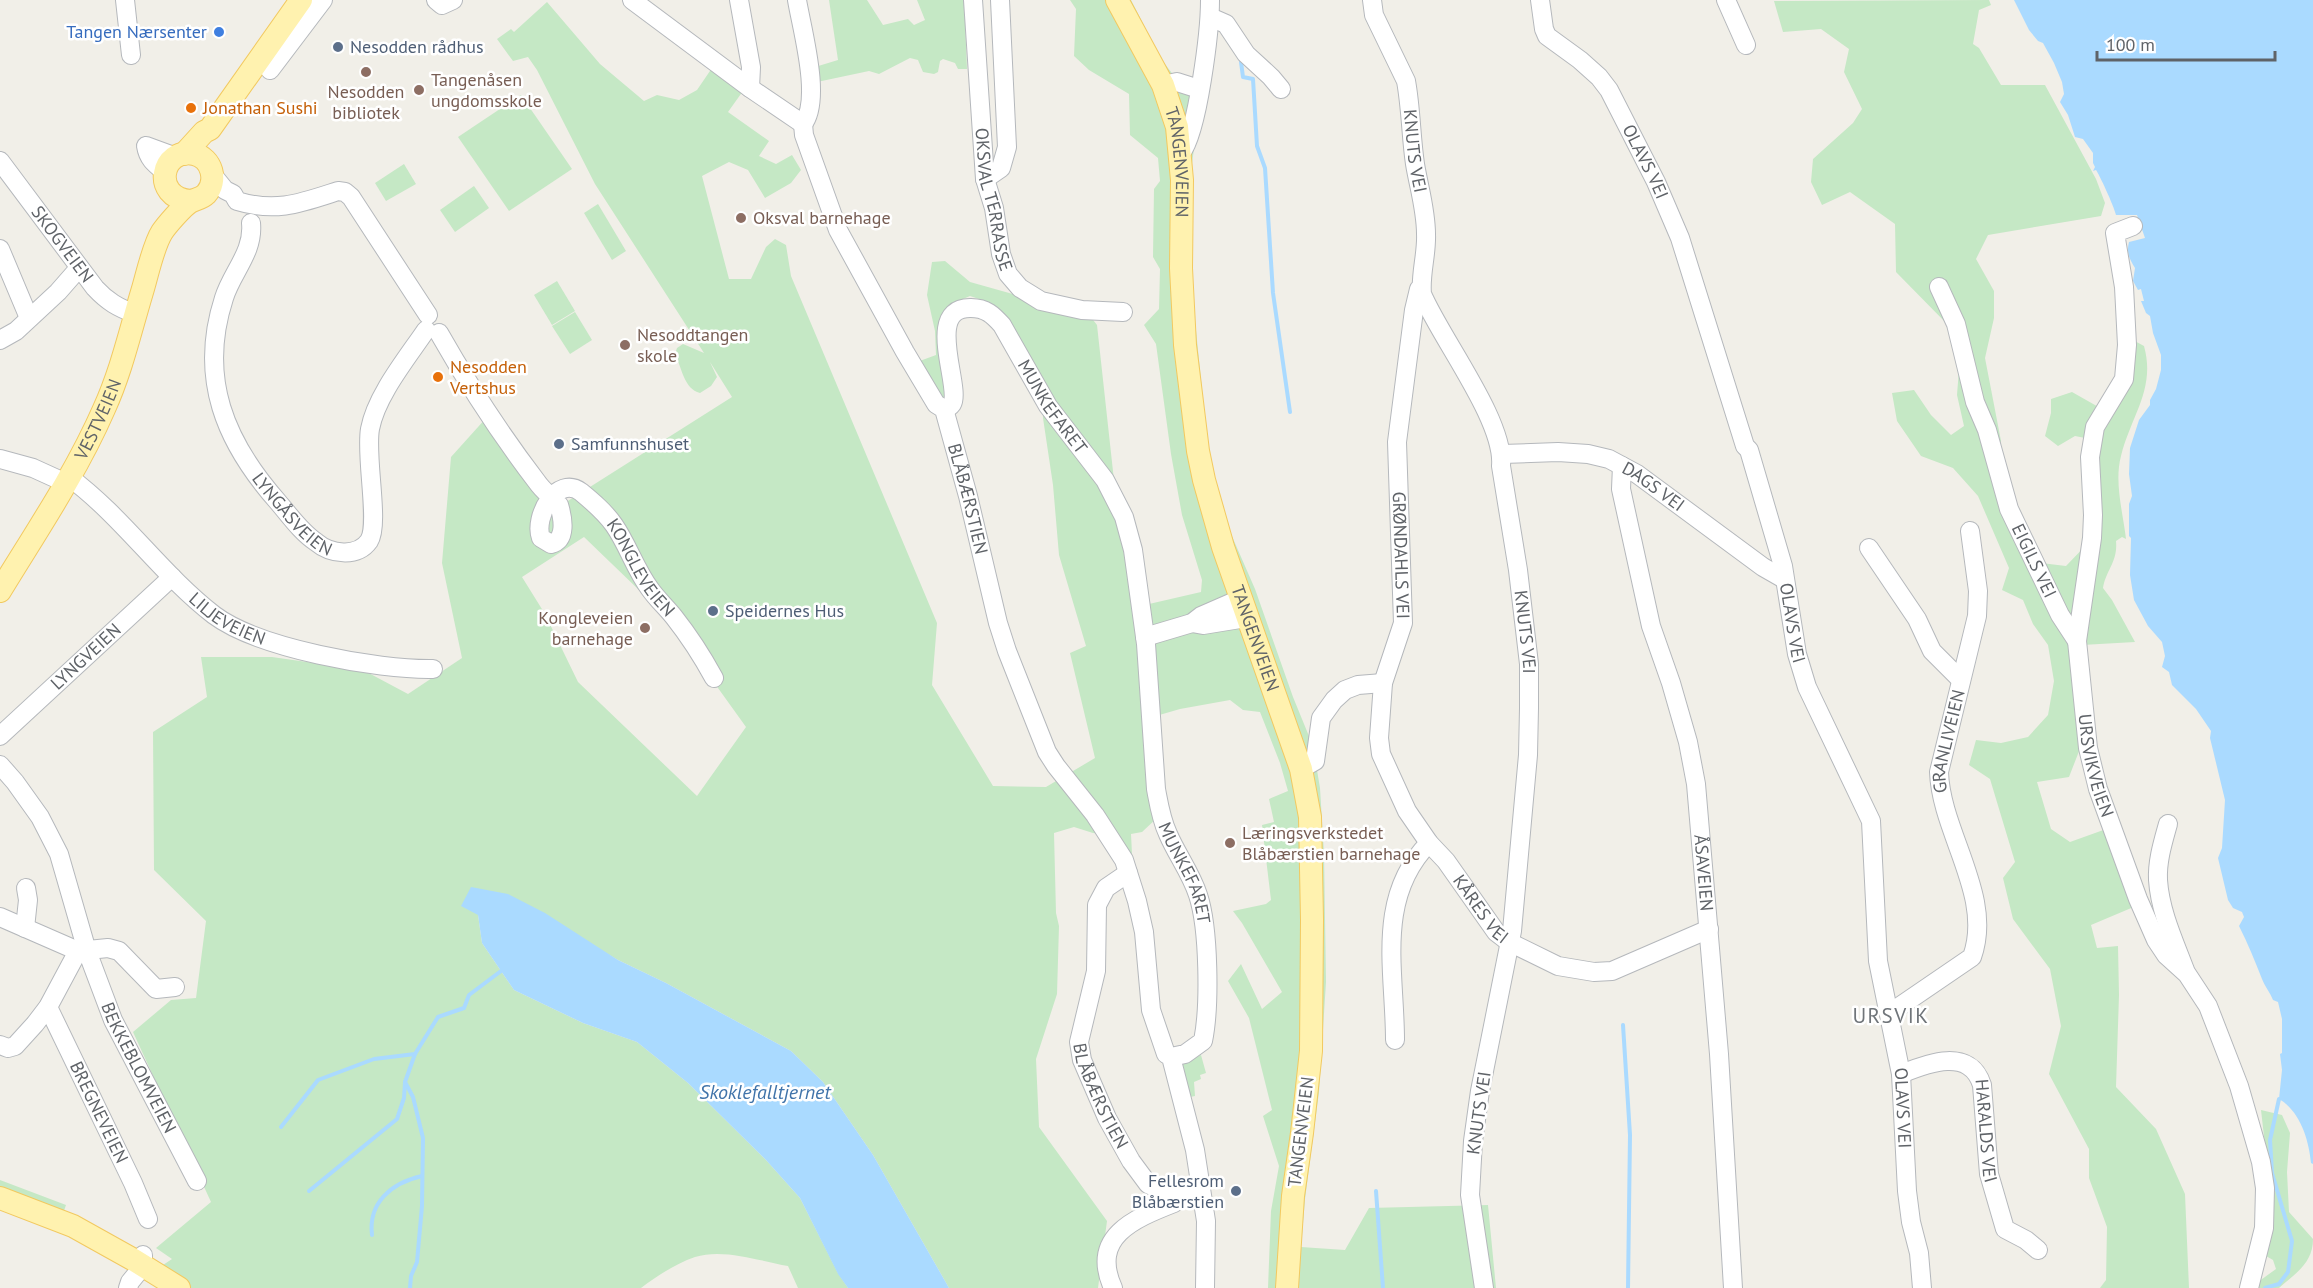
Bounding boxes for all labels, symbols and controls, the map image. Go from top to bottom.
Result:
place label: Tangen Nærsenter [66,20,207,43]
scale bar [2097,24,2276,62]
marker: Tangen Nærsenter [212,25,226,39]
text: 100 m [2106,33,2155,56]
place label: Nesodden rådhus [350,35,484,58]
marker: Nesodden rådhus [331,40,345,54]
marker: Nesodden bibliotek [359,65,373,79]
place label: Tangenåsen ungdomsskole [431,68,542,112]
place label: Nesodden bibliotek [328,80,404,124]
marker: Tangenåsen ungdomsskole [412,83,426,97]
place label: Jonathan Sushi [202,96,318,119]
marker: Jonathan Sushi [184,101,198,115]
street label: TANGENVEIEN [1160,104,1194,218]
street label: KNUTS VEI [1399,108,1432,195]
street label: OLAVS VEI [1617,120,1674,202]
street label: OKSVAL TERRASSE [971,127,1018,274]
street label: SKOGVEIEN [27,201,99,287]
place label: Oksval barnehage [753,206,891,229]
marker: Oksval barnehage [734,211,748,225]
place label: Nesoddtangen skole [637,323,748,367]
marker: Nesoddtangen skole [618,338,632,352]
place label: Nesodden Vertshus [449,355,527,399]
street label: MUNKEFARET [1013,355,1093,458]
marker: Nesodden Vertshus [431,370,445,384]
street label: VESTVEIEN [69,376,126,464]
place label: Samfunnshuset [571,432,689,455]
marker: Samfunnshuset [552,437,566,451]
street label: BLÅBÆRSTIEN [943,441,993,556]
street label: DAGS VEI [1618,456,1689,516]
street label: LYNGÅSVEIEN [247,468,336,561]
street label: GRØNDAHLS VEI [1388,491,1415,619]
street label: KONGLEVEIEN [602,514,680,621]
street label: EIGILS VEI [2007,520,2062,601]
street label: OLAVS VEI [1775,581,1811,666]
street label: TANGENVEIEN [1226,582,1285,694]
street label: LILJEVEIEN [184,587,269,650]
street label: KNUTS VEI [1509,589,1541,674]
place label: Speidernes Hus [725,599,844,622]
marker: Speidernes Hus [706,604,720,618]
place label: Kongleveien barnehage [538,606,633,650]
street label: LYNGVEIEN [46,618,126,694]
marker: Kongleveien barnehage [638,621,652,635]
street label: GRANLIVEIEN [1927,687,1970,795]
street label: URSVIKVEIEN [2074,713,2119,820]
street label: MUNKEFARET [1153,819,1216,925]
place label: Læringsverkstedet Blåbærstien barnehage [1242,821,1421,865]
street label: ÅSAVEIEN [1689,834,1719,912]
marker: Læringsverkstedet Blåbærstien barnehage [1223,836,1237,850]
street label: KÅRES VEI [1448,870,1513,949]
street label: BEKKEBLOMVEIEN [96,999,182,1137]
district label: URSVIK [1852,1002,1930,1029]
street label: BLÅBÆRSTIEN [1068,1041,1134,1153]
street label: BREGNEVEIEN [65,1057,134,1167]
street label: OLAVS VEI [1889,1066,1917,1149]
street label: KNUTS VEI [1461,1070,1496,1156]
street label: TANGENVEIEN [1282,1075,1319,1188]
street label: HARALDS VEI [1971,1078,2003,1185]
water label: Skoklefalltjernet [699,1079,832,1105]
place label: Fellesrom Blåbærstien [1132,1169,1224,1213]
marker: Fellesrom Blåbærstien [1229,1184,1243,1198]

